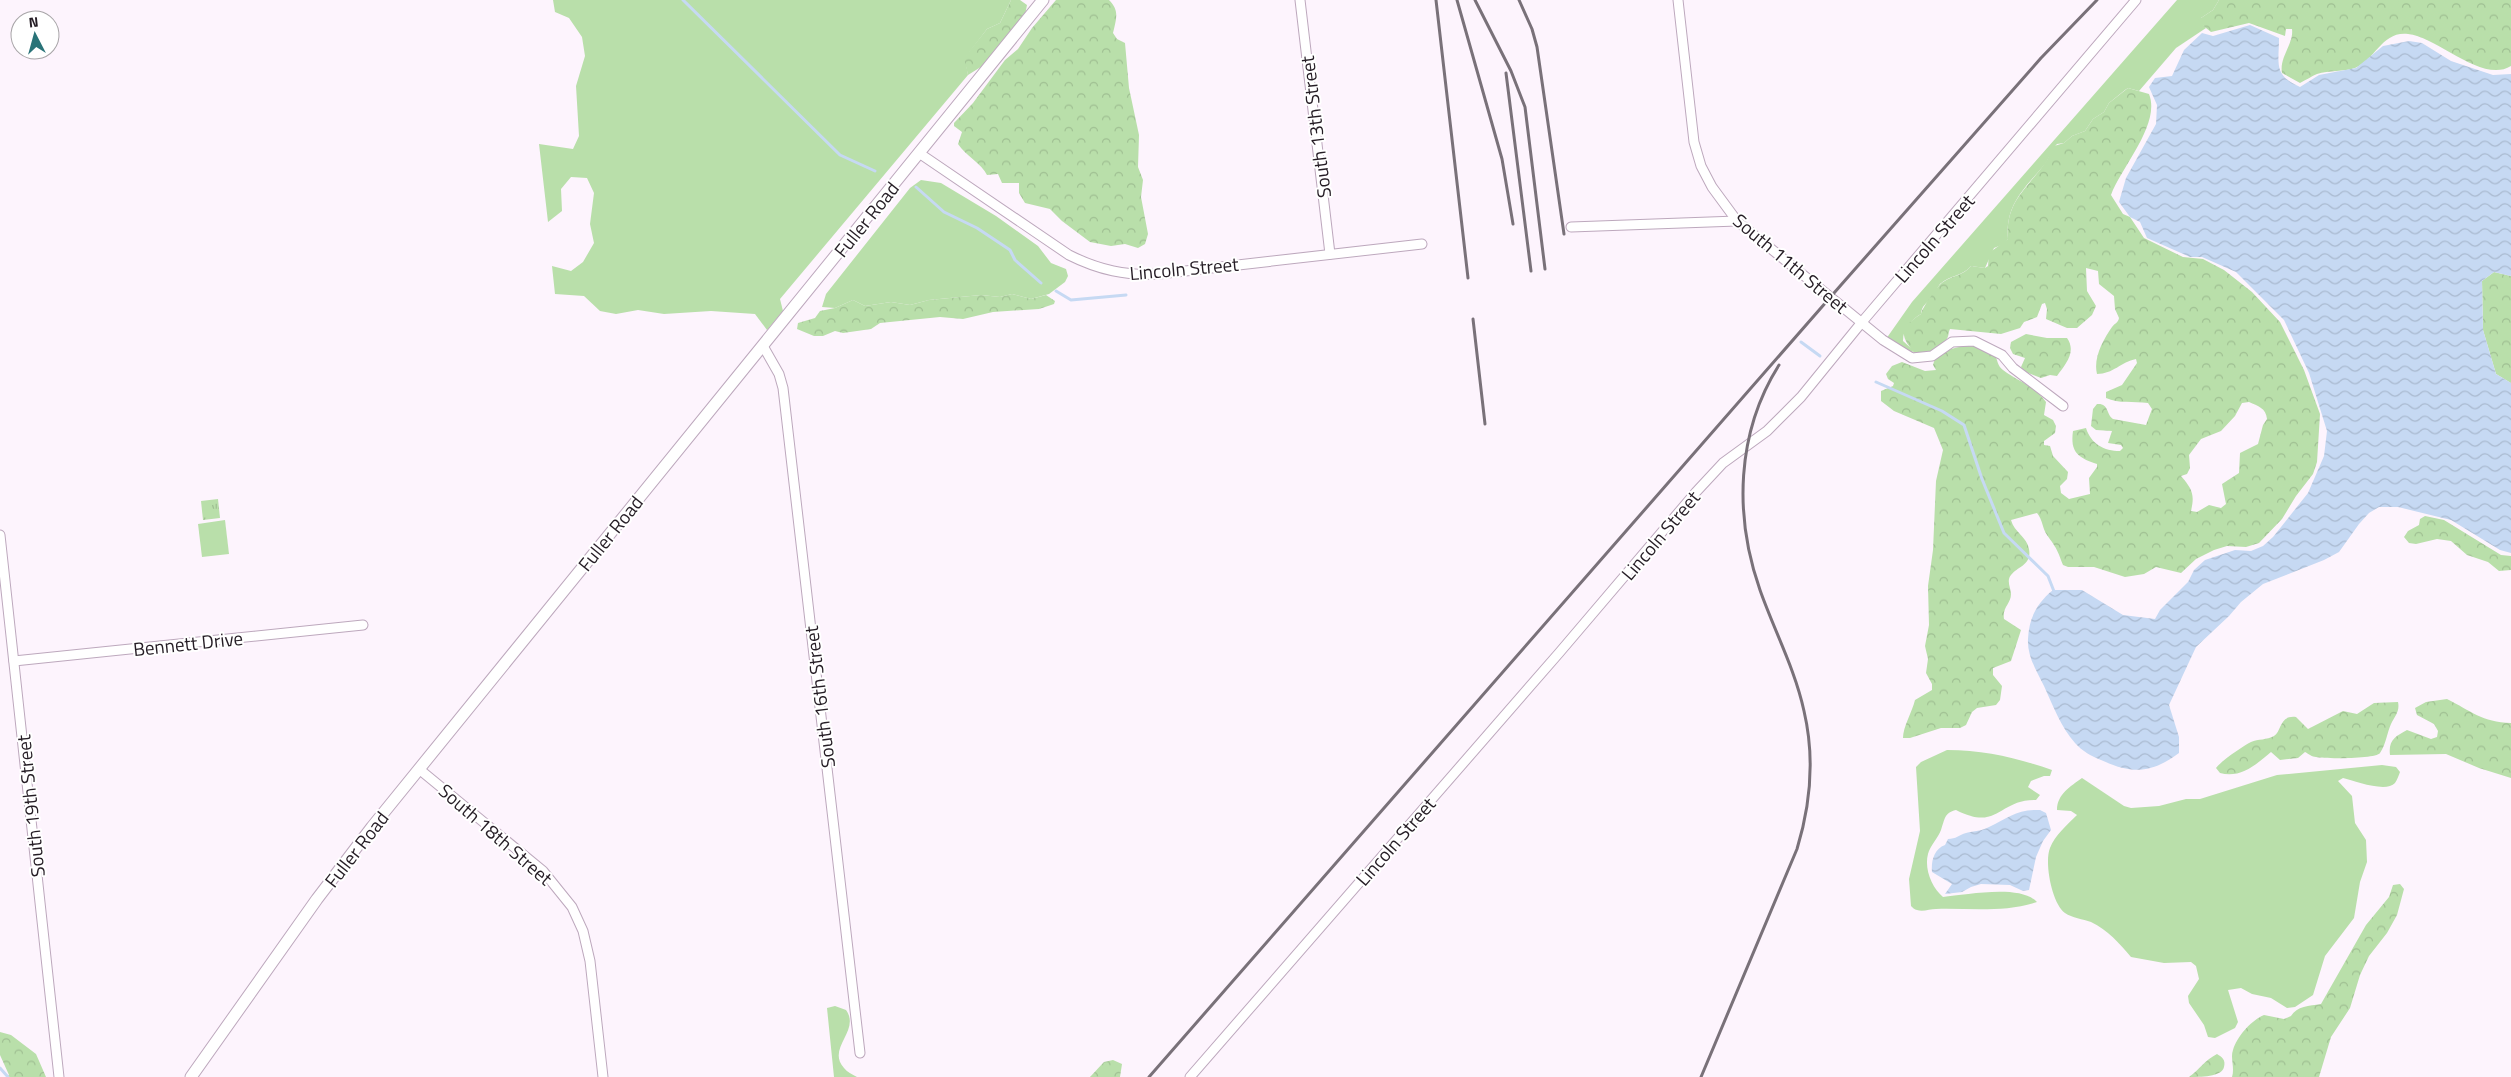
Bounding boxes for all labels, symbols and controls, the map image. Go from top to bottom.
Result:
north arrow [10,10,60,60]
text: N [28,11,40,33]
street label: South 13th Street [1292,54,1338,200]
street label: Fuller Road [826,175,906,263]
street label: Lincoln Street [1887,187,1981,289]
street label: South 11th Street [1727,206,1855,320]
street label: Lincoln Street [1128,249,1240,287]
street label: Lincoln Street [1614,484,1706,586]
street label: Fuller Road [570,489,650,577]
street label: Bennett Drive [132,623,244,663]
street label: South 16th Street [796,624,842,770]
street label: South 19th Street [8,733,52,879]
street label: South 18th Street [433,776,560,892]
street label: Lincoln Street [1348,790,1442,892]
street label: Fuller Road [317,805,395,893]

